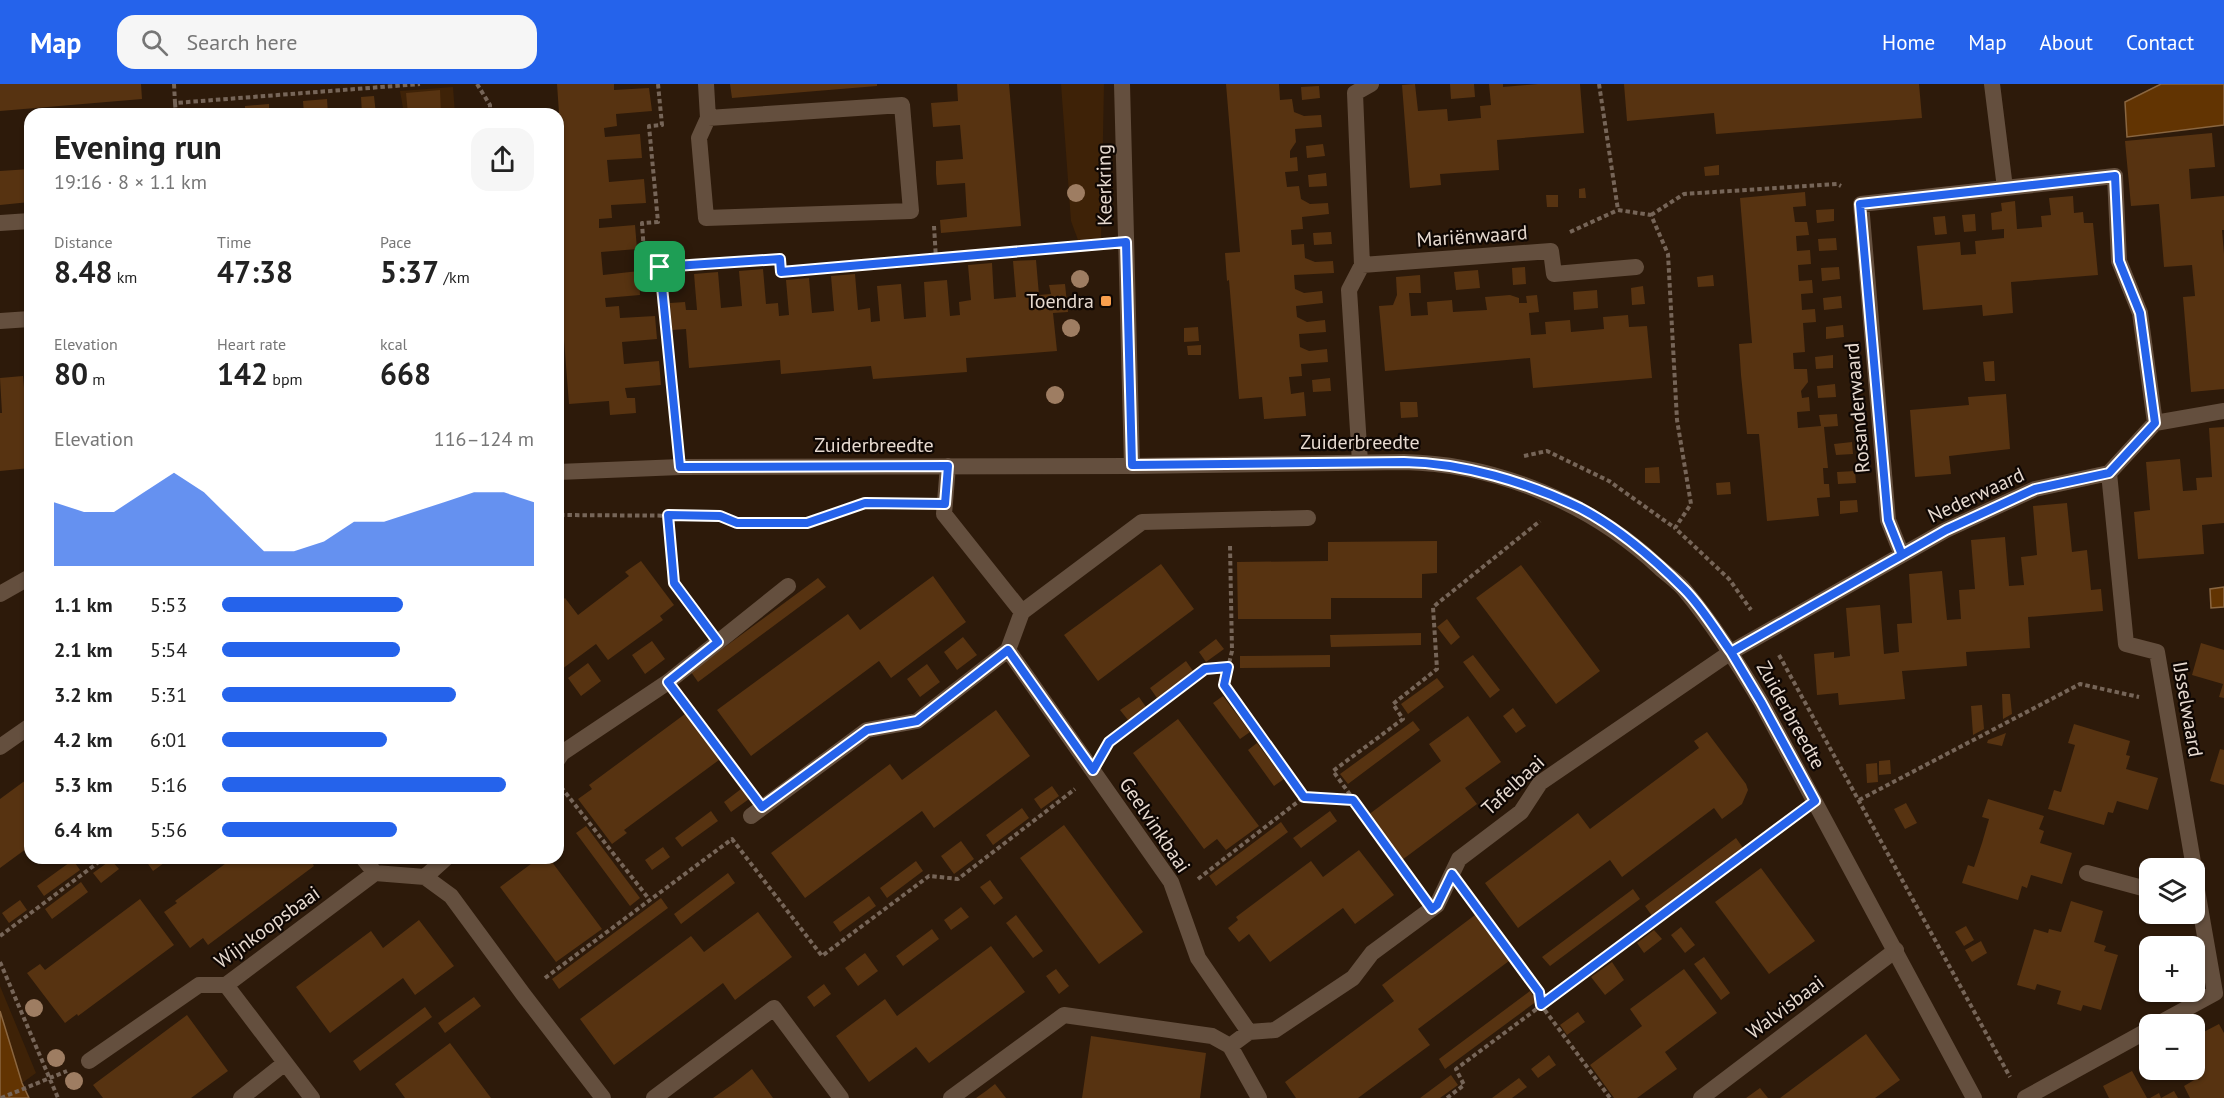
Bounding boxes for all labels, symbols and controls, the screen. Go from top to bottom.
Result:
search box [117,15,537,69]
text: Map [30,24,81,61]
icon: search [138,26,171,59]
text: Search here [186,28,297,56]
text: Home [1882,29,1935,56]
text: Map [1968,29,2007,56]
text: About [2040,29,2093,56]
text: Contact [2126,29,2194,56]
text: Evening run [54,125,222,168]
button: share [471,128,534,191]
street label: Keerkring [1090,144,1118,226]
text: 19:16 · 8 × 1.1 km [54,169,207,195]
street label: Mariënwaard [1416,219,1528,253]
text: Distance [54,232,113,252]
text: Time [217,232,251,252]
text: Pace [380,232,411,252]
pin [634,241,685,292]
icon: arrive [643,250,676,283]
text: 8.48 [54,252,112,291]
text: 47:38 [217,252,293,291]
text: 5:37 [380,252,439,291]
text: km [112,267,137,287]
text: /km [439,267,470,287]
place label: Toendra [1026,288,1094,314]
marker: Toendra [1099,294,1113,308]
text: Elevation [54,334,118,354]
text: Heart rate [217,334,286,354]
text: kcal [380,334,407,354]
street label: Rosanderwaard [1838,342,1876,474]
text: 80 [54,354,88,393]
text: 142 [217,354,268,393]
text: 668 [380,354,431,393]
text: m [88,369,105,389]
text: bpm [268,369,303,389]
text: Elevation [54,426,134,452]
text: 116–124 m [434,426,534,452]
street label: Zuiderbreedte [1300,429,1420,455]
street label: Zuiderbreedte [814,432,934,458]
street label: Nederwaard [1924,461,2028,529]
text: 1.1 km [54,592,113,618]
text: 5:53 [150,592,187,618]
text: 2.1 km [54,637,113,663]
text: 5:54 [150,637,187,663]
street label: Zuiderbreedte [1751,656,1831,774]
street label: IJsselwaard [2167,659,2209,759]
text: 3.2 km [54,682,113,708]
text: 5:31 [150,682,187,708]
text: 4.2 km [54,727,113,753]
text: 6:01 [150,727,187,753]
street label: Tafelbaai [1476,749,1550,821]
text: 5.3 km [54,772,113,798]
text: 5:16 [150,772,187,798]
street label: Geelvinkbaai [1114,772,1196,878]
text: 6.4 km [54,817,113,843]
text: 5:56 [150,817,187,843]
map controls [2139,858,2205,1080]
button: layers [2139,858,2205,924]
street label: Wijnkoopsbaai [209,880,325,974]
button: + [2139,936,2205,1002]
street label: Walvisbaai [1741,969,1829,1045]
button: − [2139,1014,2205,1080]

